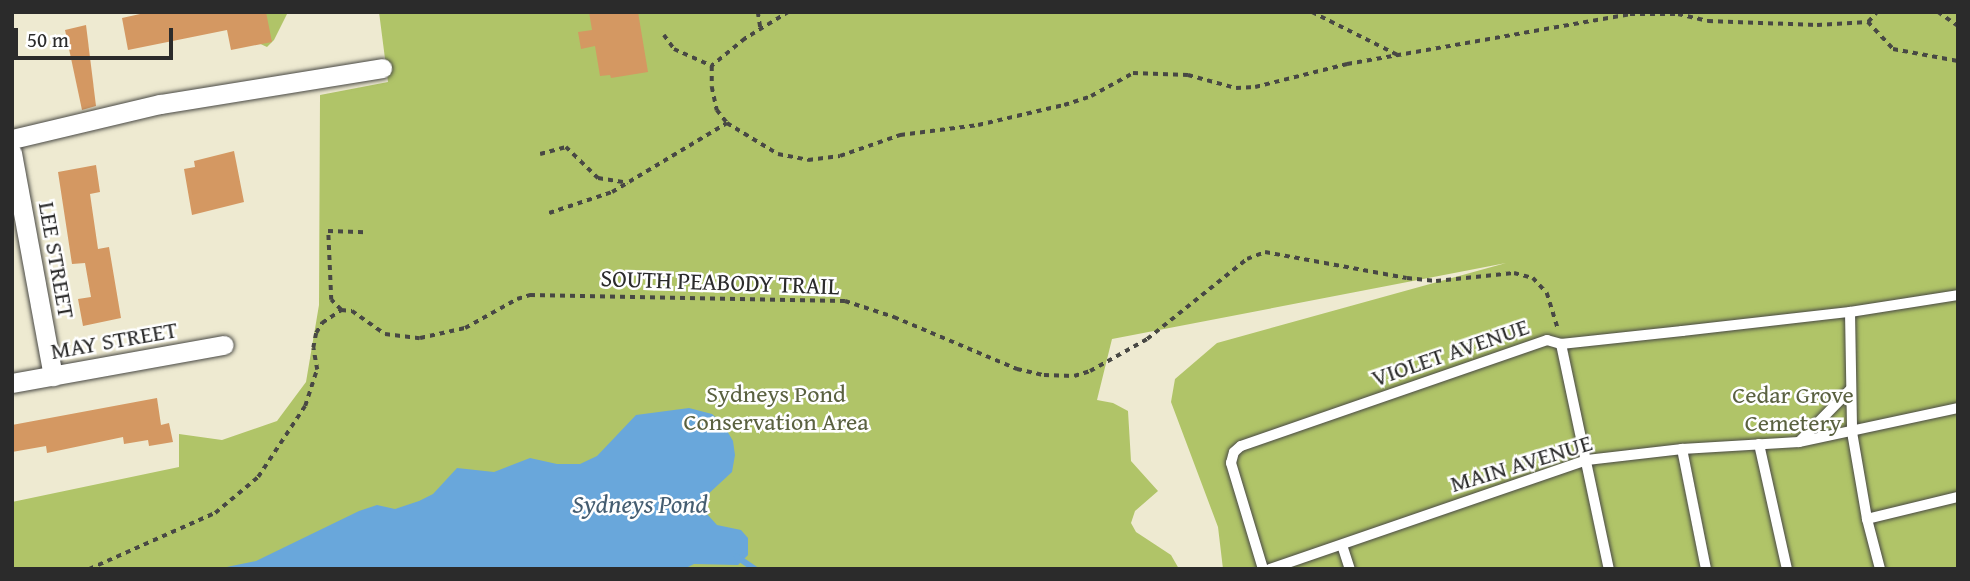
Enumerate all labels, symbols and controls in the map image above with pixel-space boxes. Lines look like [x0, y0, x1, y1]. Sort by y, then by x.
scale bar [18, 14, 177, 58]
text: 50 m [27, 24, 69, 55]
street label: LEE STREET [33, 199, 81, 321]
street label: SOUTH PEABODY TRAIL [600, 263, 840, 301]
street label: VIOLET AVENUE [1368, 312, 1532, 392]
street label: MAY STREET [48, 315, 180, 365]
park label: Sydneys Pond Conservation Area [683, 380, 869, 436]
park label: Cedar Grove Cemetery [1732, 381, 1854, 437]
street label: MAIN AVENUE [1447, 428, 1595, 498]
water label: Sydneys Pond [572, 488, 708, 520]

